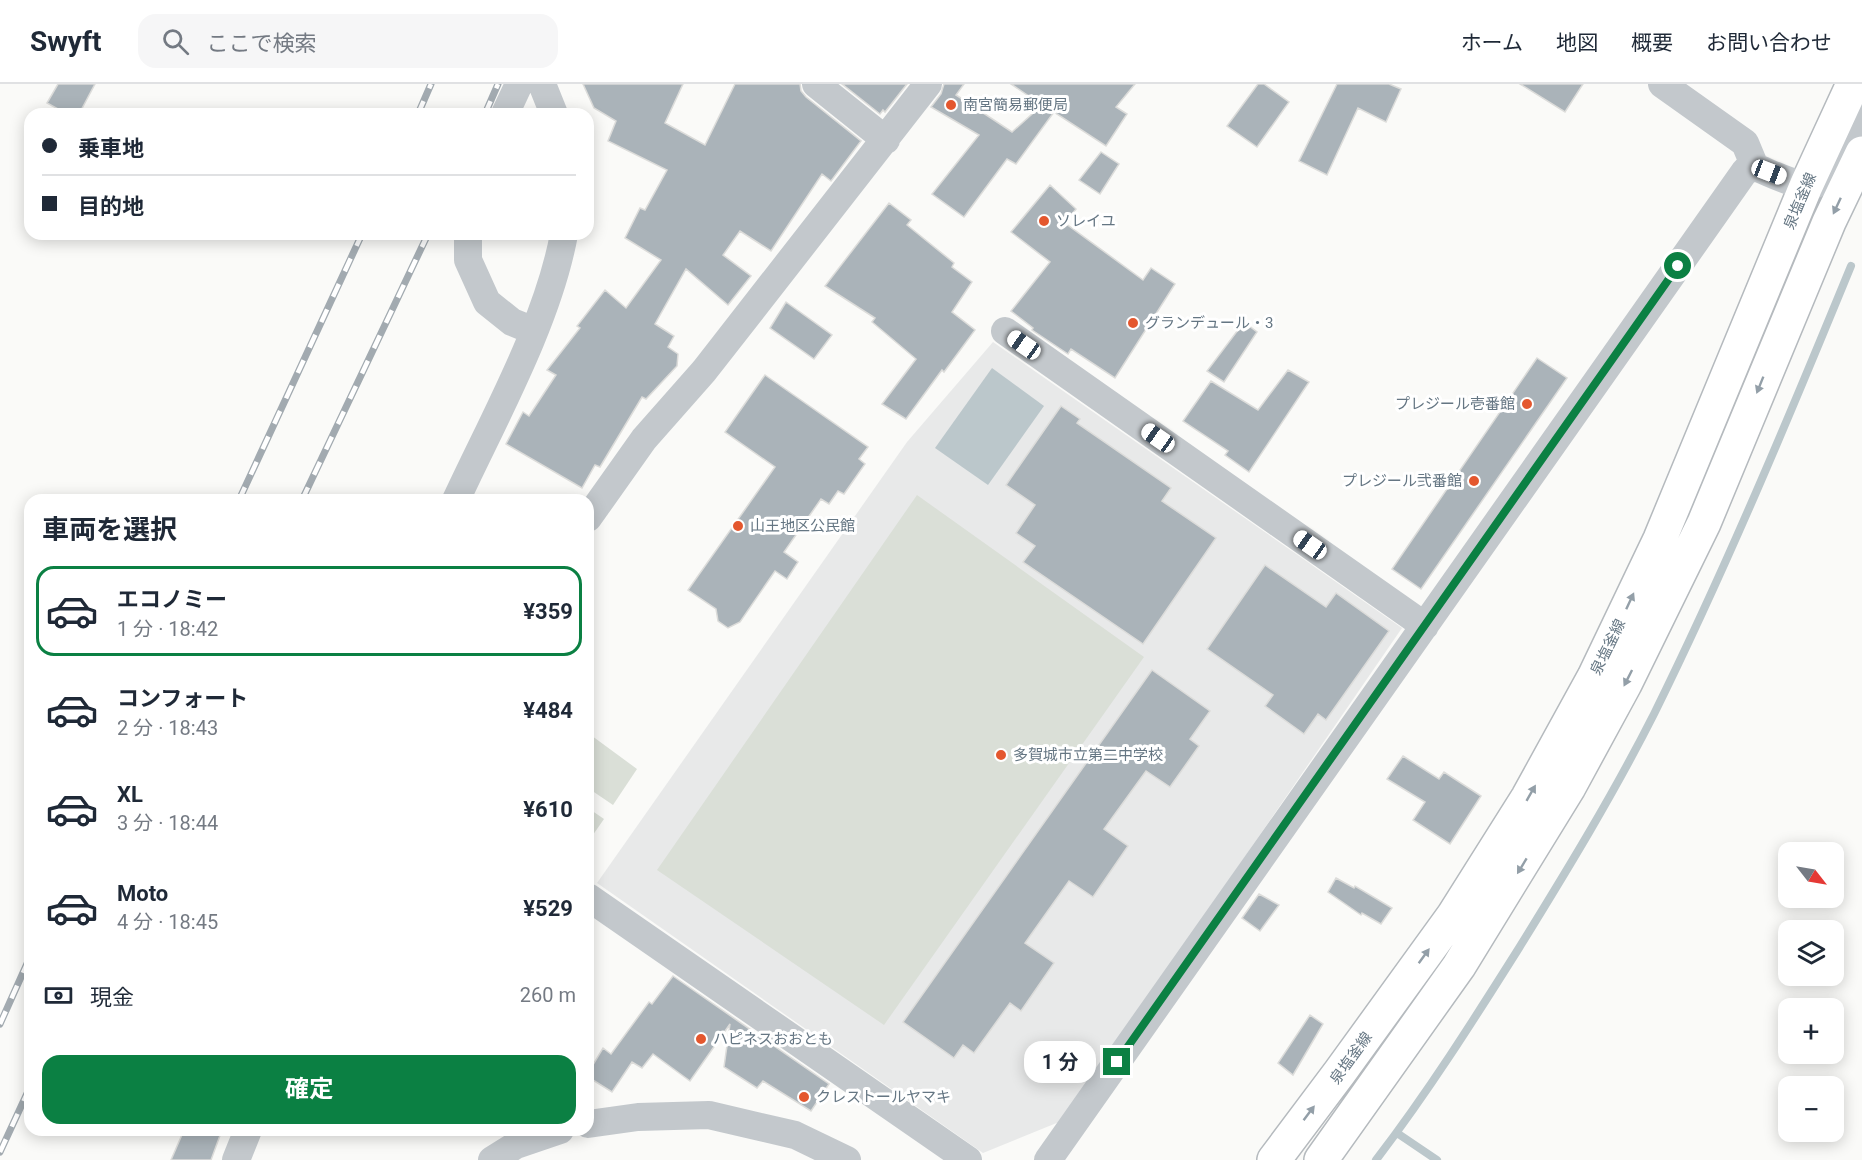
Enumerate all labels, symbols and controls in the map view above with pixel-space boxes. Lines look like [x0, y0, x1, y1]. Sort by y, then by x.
search box [138, 14, 558, 68]
text: Swyft [30, 25, 102, 58]
icon: search [159, 25, 192, 58]
text: ここで検索 [207, 31, 317, 56]
text: ホーム [1461, 31, 1523, 55]
text: 地図 [1556, 31, 1598, 55]
text: 概要 [1631, 31, 1673, 55]
text: お問い合わせ [1706, 31, 1832, 55]
place label: 南宮簡易郵便局 [963, 96, 1068, 114]
marker: 南宮簡易郵便局 [944, 98, 958, 112]
text: 乗車地 [78, 136, 144, 161]
car [1749, 157, 1789, 187]
street label: 泉塩釜線 [1780, 170, 1820, 232]
text: 目的地 [78, 194, 144, 219]
one-way arrow [1832, 198, 1841, 215]
place label: ソレイユ [1056, 212, 1116, 230]
marker: ソレイユ [1037, 214, 1051, 228]
route start [1664, 252, 1691, 279]
place label: グランデュール・3 [1145, 314, 1273, 332]
marker: グランデュール・3 [1126, 316, 1140, 330]
car [1004, 327, 1044, 363]
one-way arrow [1755, 377, 1765, 395]
place label: プレジール壱番館 [1395, 395, 1515, 413]
marker: プレジール壱番館 [1520, 397, 1534, 411]
car [1138, 420, 1178, 456]
place label: プレジール弐番館 [1342, 472, 1462, 490]
marker: プレジール弐番館 [1467, 474, 1481, 488]
text: 車両を選択 [42, 514, 177, 546]
place label: 山王地区公民館 [750, 517, 855, 535]
marker: 山王地区公民館 [731, 519, 745, 533]
car [1290, 527, 1330, 563]
icon: car [45, 584, 99, 638]
text: エコノミー [117, 587, 227, 612]
one-way arrow [1626, 593, 1635, 610]
text: ¥359 [523, 599, 573, 624]
street label: 泉塩釜線 [1587, 616, 1629, 678]
text: 1 分 · 18:42 [117, 617, 218, 641]
one-way arrow [1623, 669, 1633, 686]
icon: car [45, 683, 99, 737]
text: コンフォート [117, 686, 248, 711]
text: ¥484 [523, 698, 573, 723]
text: 2 分 · 18:43 [117, 716, 218, 740]
place label: 多賀城市立第二中学校 [1013, 746, 1163, 764]
marker: 多賀城市立第二中学校 [994, 748, 1008, 762]
icon: car [45, 782, 99, 836]
text: XL [117, 782, 143, 807]
one-way arrow [1525, 785, 1536, 801]
text: ¥610 [523, 797, 573, 822]
text: 3 分 · 18:44 [117, 811, 218, 835]
north arrow [1778, 842, 1844, 908]
map controls [1778, 842, 1844, 1142]
one-way arrow [1516, 858, 1527, 874]
icon: car [45, 881, 99, 935]
text: Moto [117, 881, 168, 906]
text: ¥529 [523, 896, 573, 921]
text: 4 分 · 18:45 [117, 910, 218, 934]
button: layers [1778, 920, 1844, 986]
one-way arrow [1418, 949, 1430, 965]
icon: cash [42, 979, 75, 1012]
text: 260 m [520, 983, 576, 1007]
text: 現金 [90, 985, 134, 1010]
button: + [1778, 998, 1844, 1064]
street label: 泉塩釜線 [1326, 1028, 1376, 1088]
place label: ハピネスおおとも [713, 1030, 833, 1048]
marker: ハピネスおおとも [694, 1032, 708, 1046]
callout: 1 分 [1024, 1041, 1096, 1083]
route end [1103, 1048, 1130, 1075]
text: 1 分 [1042, 1050, 1078, 1074]
button: 確定 [42, 1055, 576, 1124]
button: − [1778, 1076, 1844, 1142]
place label: クレストールヤマキ [816, 1088, 951, 1106]
marker: クレストールヤマキ [797, 1090, 811, 1104]
one-way arrow [1303, 1106, 1315, 1122]

